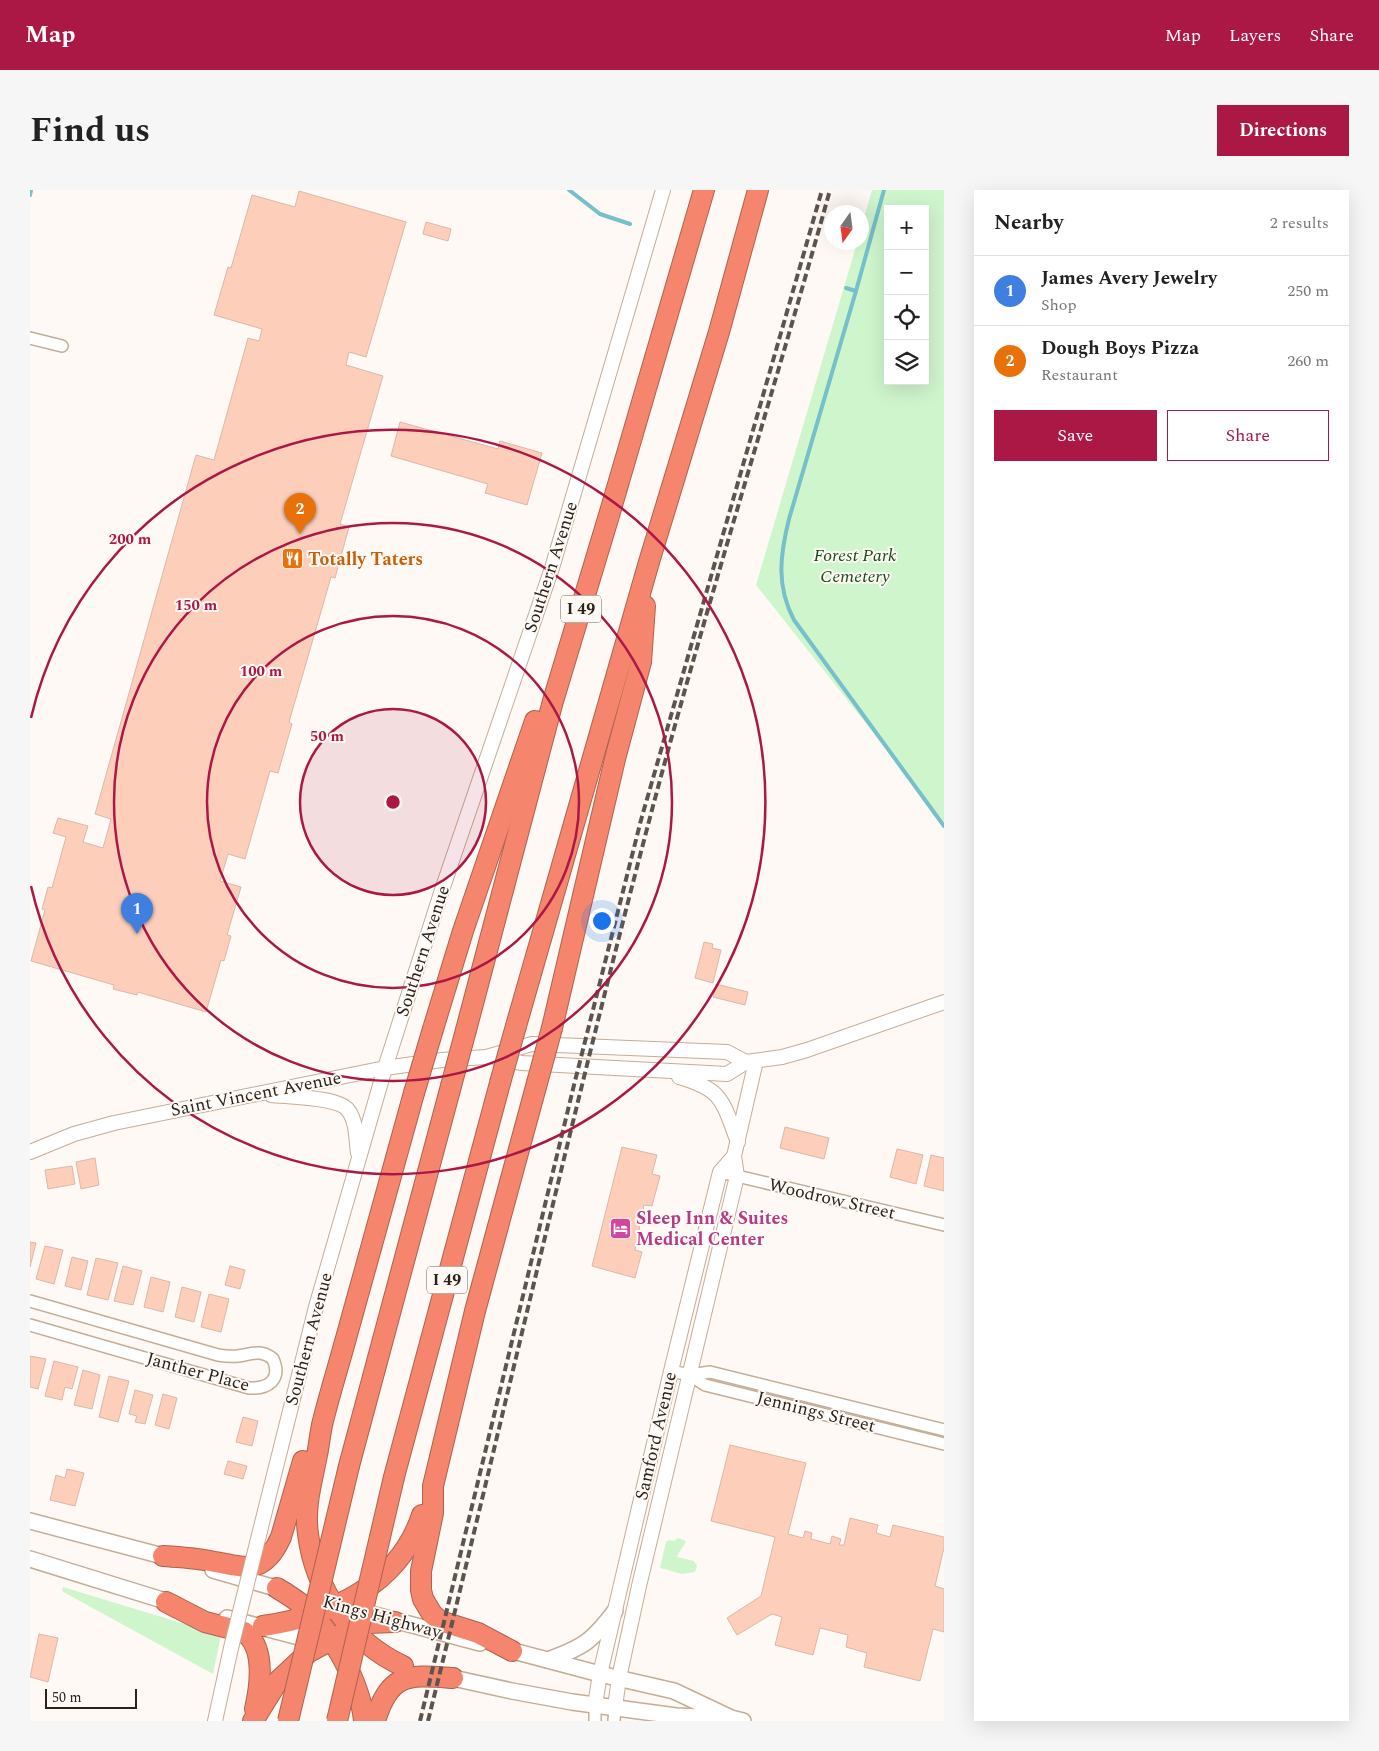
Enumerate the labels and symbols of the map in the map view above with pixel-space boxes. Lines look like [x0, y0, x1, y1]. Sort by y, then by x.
north arrow [824, 205, 869, 250]
pin: 2 [284, 493, 316, 534]
street label: Southern Avenue [517, 498, 585, 636]
text: 200 m [109, 528, 152, 551]
park label: Forest Park Cemetery [813, 542, 897, 590]
place label: Totally Taters [308, 546, 423, 573]
restaurant icon: Totally Taters [280, 547, 304, 571]
text: 150 m [175, 594, 218, 617]
road number: I 49 [561, 596, 601, 622]
text: 100 m [240, 660, 283, 683]
text: 50 m [310, 725, 345, 748]
centre of rings [384, 793, 402, 811]
street label: Southern Avenue [389, 882, 457, 1020]
pin: 1 [121, 893, 153, 934]
your location [589, 908, 615, 934]
street label: Saint Vincent Avenue [168, 1064, 344, 1124]
street label: Woodrow Street [766, 1171, 898, 1227]
place label: Sleep Inn & Suites Medical Center [636, 1205, 788, 1253]
hotel icon: Sleep Inn & Suites Medical Center [608, 1216, 632, 1240]
road number: I 49 [427, 1266, 467, 1294]
street label: Southern Avenue [278, 1269, 340, 1409]
street label: Janther Place [143, 1345, 253, 1399]
street label: Samford Avenue [628, 1369, 684, 1503]
street label: Jennings Street [754, 1384, 878, 1440]
street label: Kings Highway [320, 1588, 446, 1646]
scale bar [45, 1686, 138, 1709]

